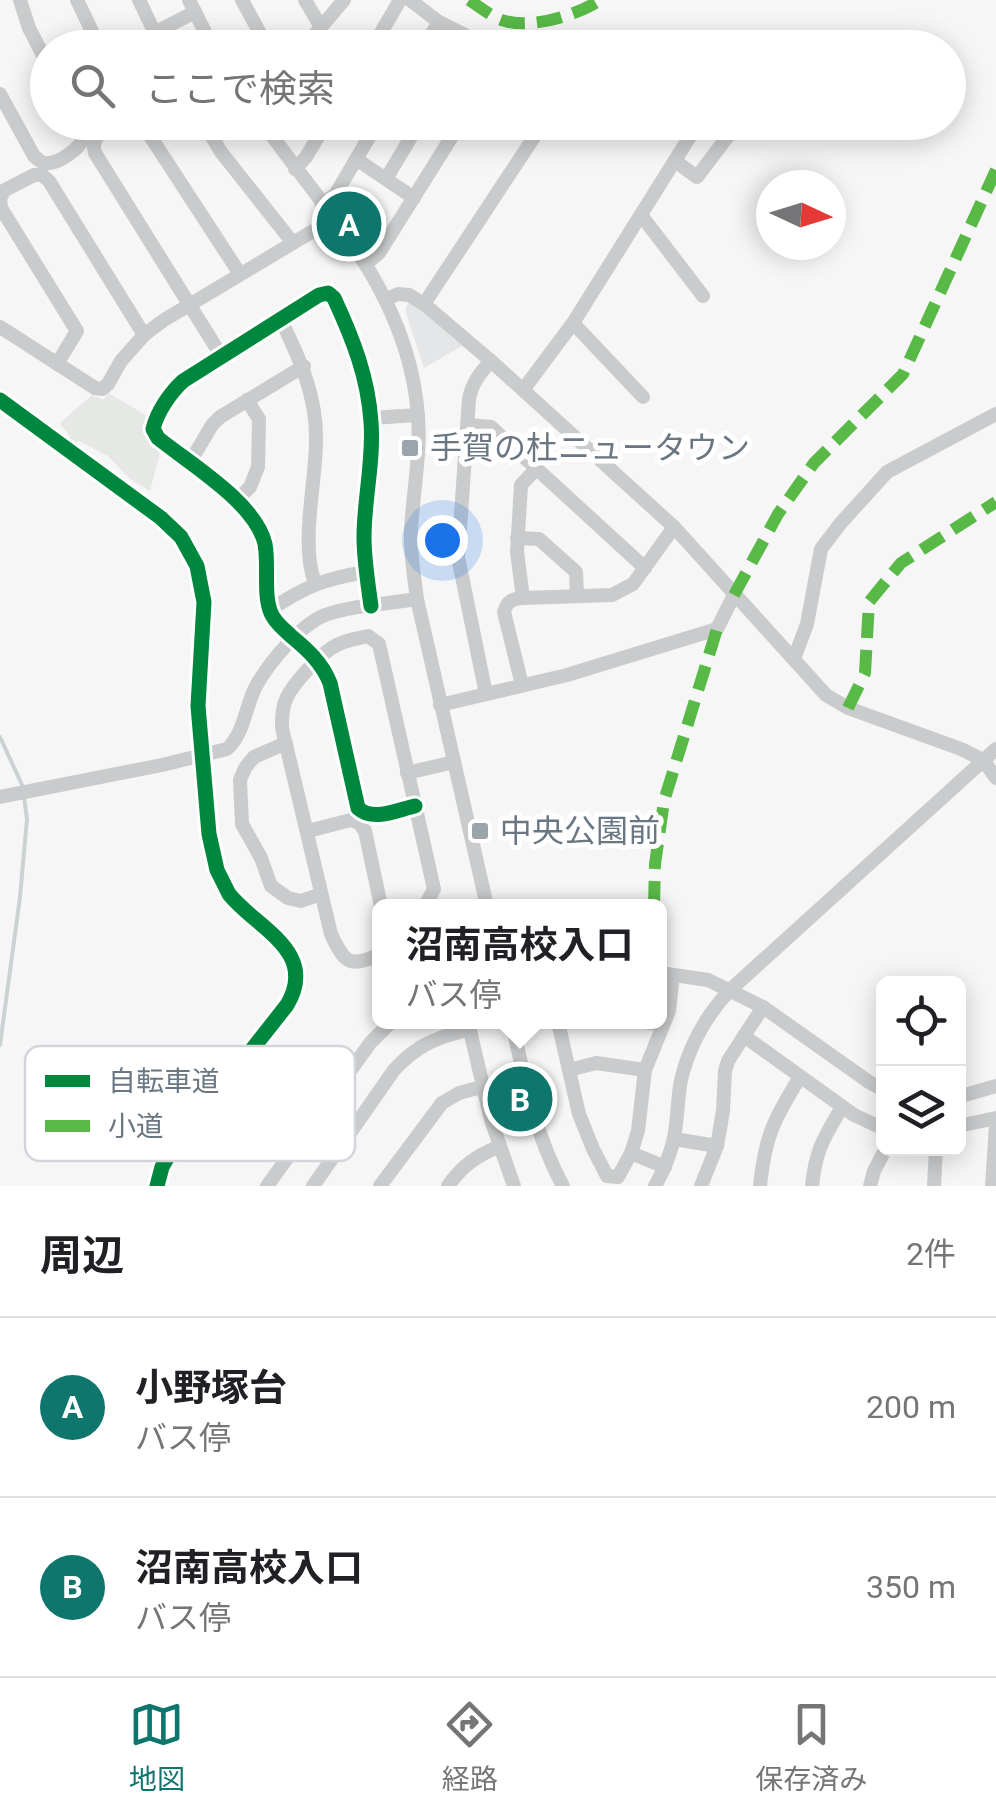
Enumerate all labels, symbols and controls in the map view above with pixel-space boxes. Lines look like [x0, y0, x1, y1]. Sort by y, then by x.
search box [30, 30, 966, 140]
icon: search [65, 58, 120, 113]
text: ここで検索 [145, 67, 335, 111]
north arrow [756, 170, 846, 260]
pin: A [316, 186, 382, 262]
place label: 手賀の杜ニュータウン [430, 429, 750, 467]
marker: 手賀の杜ニュータウン [399, 437, 421, 459]
your location [417, 515, 468, 566]
place label: 中央公園前 [500, 812, 660, 850]
marker: 中央公園前 [469, 820, 491, 842]
popup [372, 899, 667, 1029]
text: 沼南高校入口 [405, 923, 634, 967]
text: バス停 [405, 976, 502, 1014]
map controls [876, 976, 966, 1156]
button: locate [876, 976, 966, 1066]
legend [25, 1046, 355, 1161]
pin: B [488, 1062, 552, 1136]
text: 自転車道 [108, 1065, 220, 1098]
button: layers [876, 1066, 966, 1156]
text: 小道 [108, 1110, 164, 1143]
text: 周辺 [40, 1231, 124, 1280]
text: 2件 [906, 1235, 956, 1273]
text: 小野塚台 [135, 1366, 287, 1410]
text: A [62, 1388, 83, 1426]
text: 200 m [866, 1388, 956, 1426]
text: バス停 [135, 1419, 231, 1457]
text: 沼南高校入口 [135, 1546, 363, 1590]
text: B [62, 1568, 83, 1606]
text: 350 m [866, 1568, 956, 1606]
text: バス停 [135, 1599, 231, 1637]
tab: 地図 [129, 1697, 185, 1797]
tab: 経路 [442, 1697, 498, 1797]
tab: 保存済み [755, 1697, 867, 1797]

